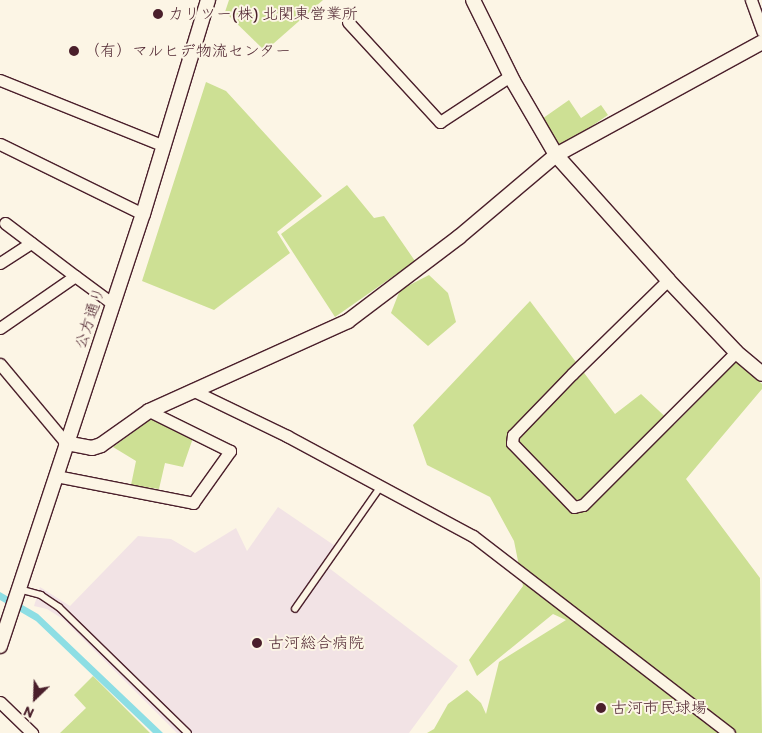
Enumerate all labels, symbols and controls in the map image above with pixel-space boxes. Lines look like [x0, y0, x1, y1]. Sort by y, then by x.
place label: カリツー(株) 北関東営業所 [168, 4, 358, 24]
marker: カリツー(株) 北関東営業所 [152, 8, 164, 20]
place label: （有）マルヒデ物流センター [84, 41, 292, 61]
marker: （有）マルヒデ物流センター [68, 45, 80, 57]
street label: 公方通り [71, 285, 109, 351]
place label: 古河総合病院 [268, 633, 364, 653]
marker: 古河総合病院 [250, 636, 264, 650]
north arrow [10, 673, 60, 723]
place label: 古河市民球場 [611, 698, 707, 718]
text: N [21, 702, 36, 722]
marker: 古河市民球場 [595, 702, 607, 714]

